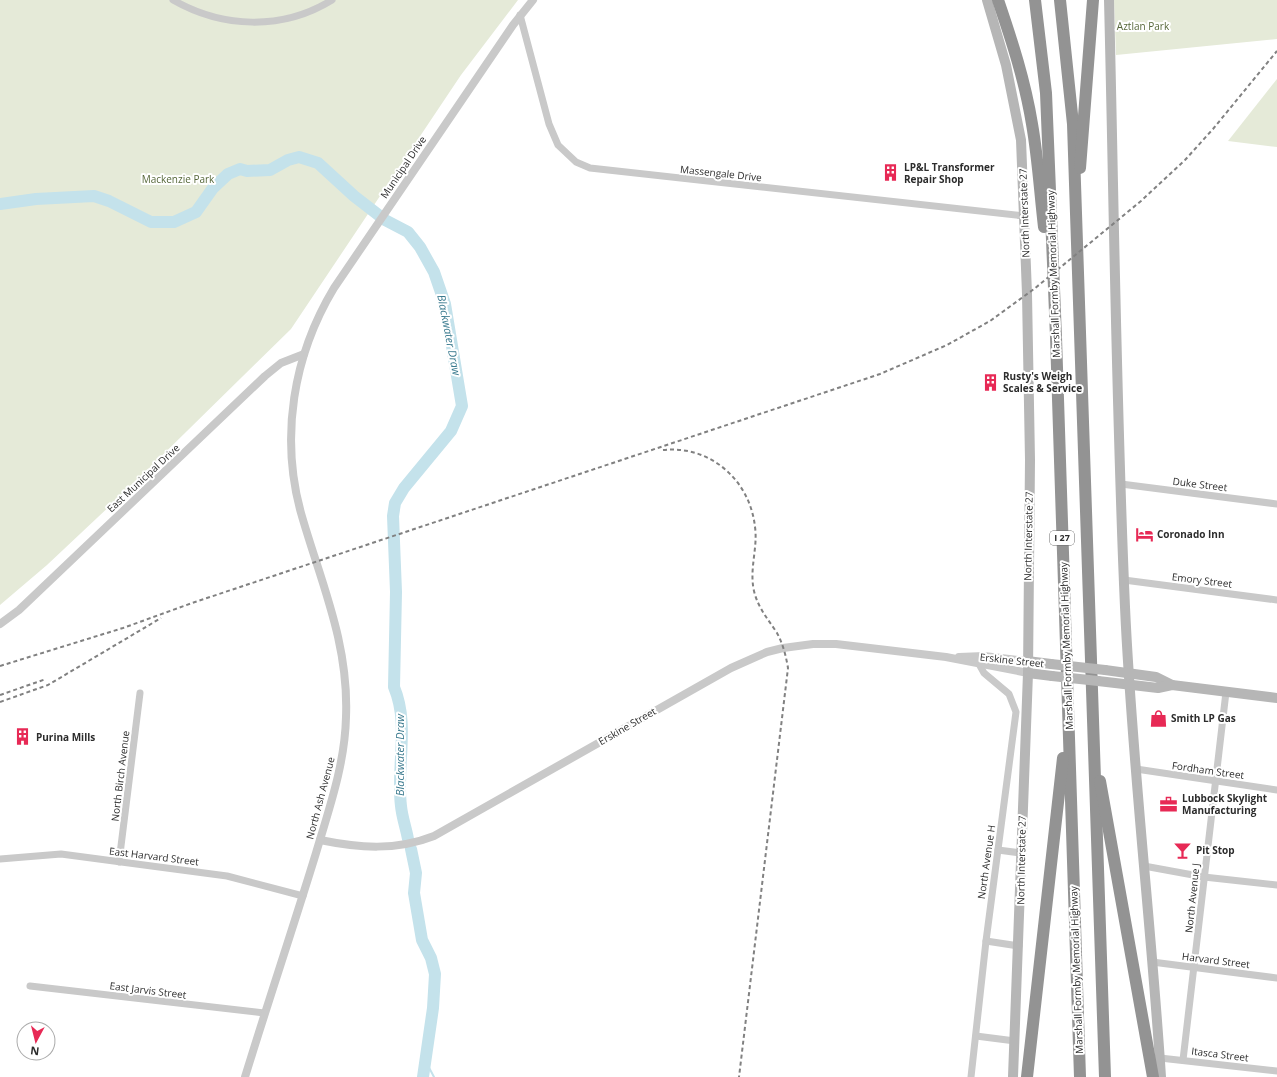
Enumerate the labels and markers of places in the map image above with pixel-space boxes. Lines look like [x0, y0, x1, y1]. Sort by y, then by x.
place label: LP&L Transformer Repair Shop [904, 160, 995, 186]
building icon: LP&L Transformer Repair Shop [881, 163, 901, 183]
place label: Rusty's Weigh Scales & Service [1003, 369, 1082, 395]
building icon: Rusty's Weigh Scales & Service [980, 372, 1000, 392]
hotel icon: Coronado Inn [1134, 524, 1154, 544]
place label: Coronado Inn [1157, 527, 1224, 541]
shop icon: Smith LP Gas [1148, 708, 1168, 728]
place label: Smith LP Gas [1171, 711, 1236, 725]
building icon: Purina Mills [13, 727, 33, 747]
place label: Purina Mills [36, 730, 95, 744]
place label: Lubbock Skylight Manufacturing [1182, 791, 1268, 817]
office icon: Lubbock Skylight Manufacturing [1159, 794, 1179, 814]
bar icon: Pit Stop [1173, 840, 1193, 860]
place label: Pit Stop [1196, 843, 1235, 857]

